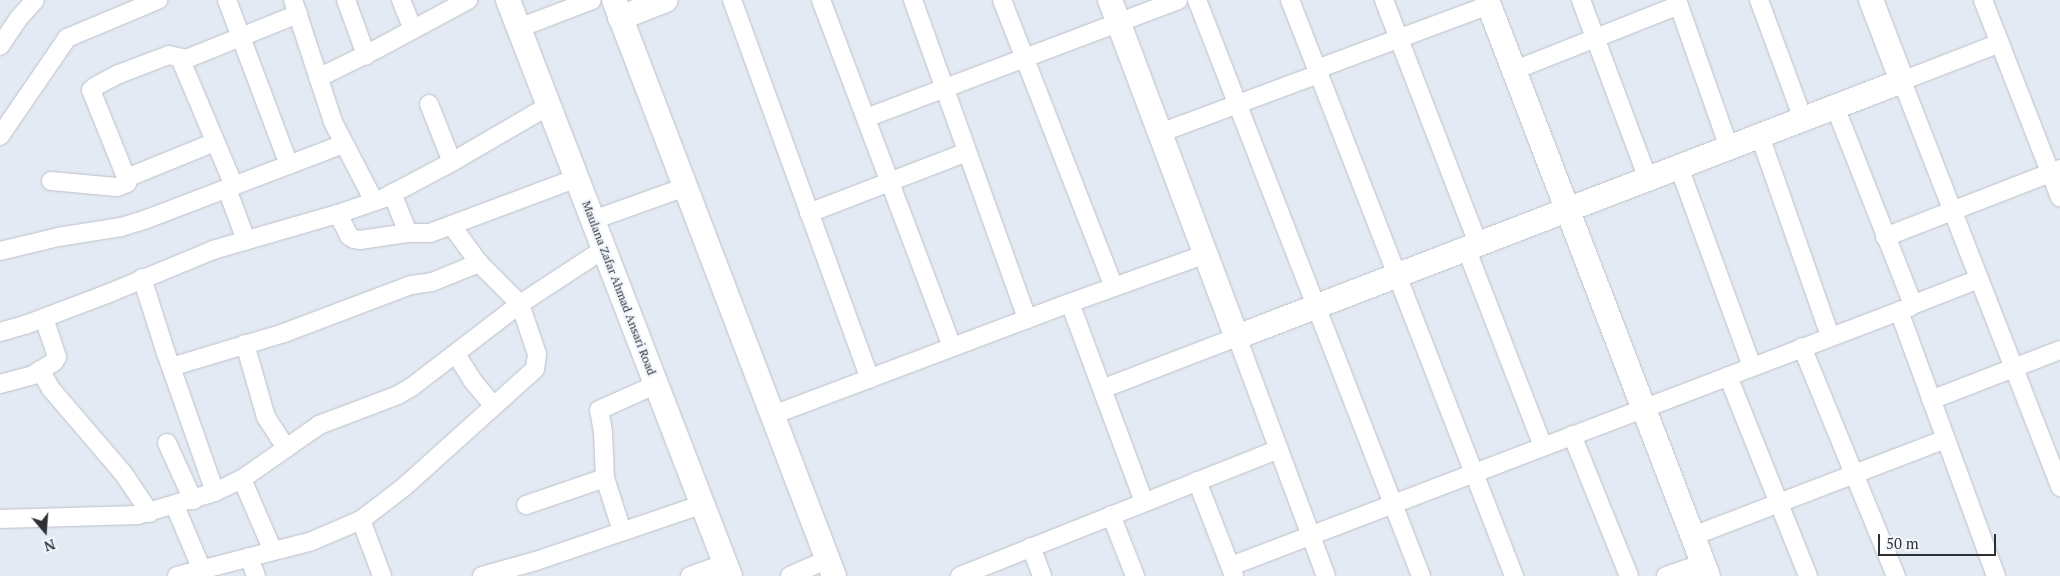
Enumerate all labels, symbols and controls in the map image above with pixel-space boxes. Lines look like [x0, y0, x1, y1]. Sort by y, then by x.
street label: Maulana Zafar Ahmad Ansari Road [579, 199, 659, 377]
north arrow [20, 506, 70, 556]
scale bar [1880, 524, 1998, 556]
text: 50 m [1886, 533, 1919, 553]
text: N [42, 535, 58, 556]

